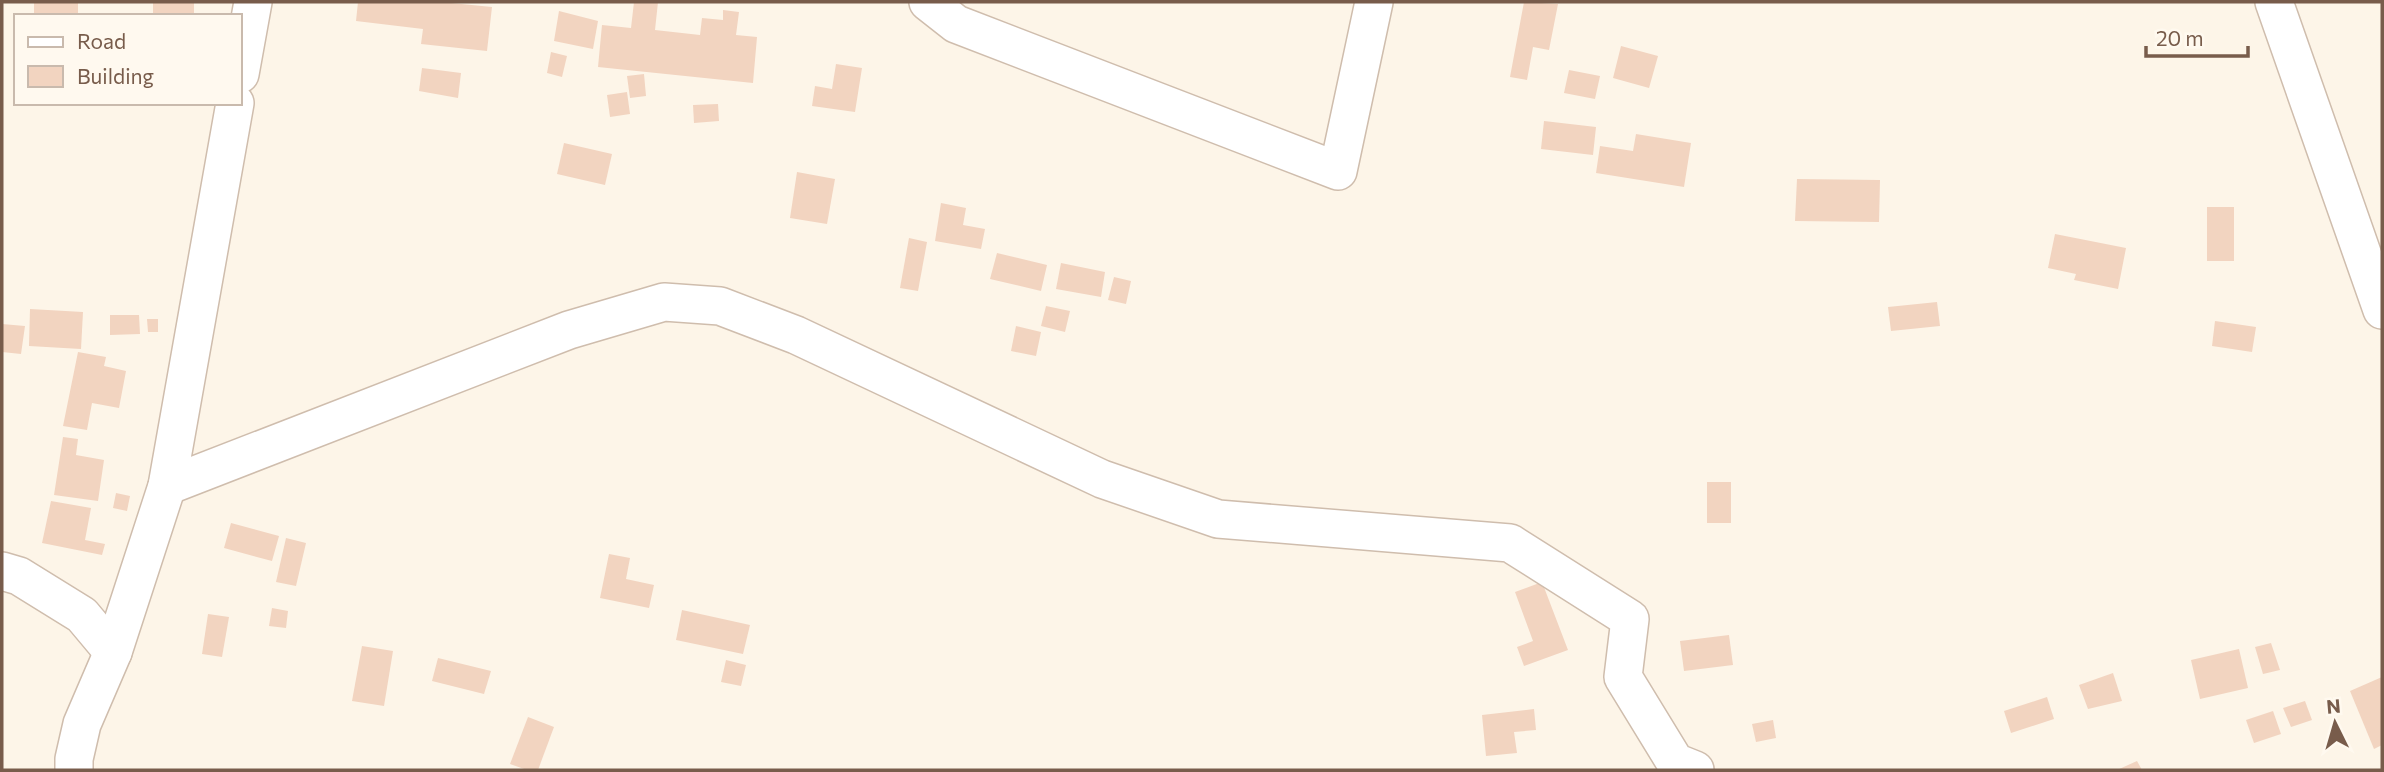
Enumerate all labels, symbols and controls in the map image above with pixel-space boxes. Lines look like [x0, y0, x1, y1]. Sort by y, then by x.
legend [14, 14, 242, 105]
scale bar [2146, 14, 2248, 58]
text: 20 m [2156, 25, 2204, 50]
text: Road [77, 28, 126, 53]
text: Building [77, 63, 154, 88]
north arrow [2300, 688, 2370, 758]
text: N [2325, 693, 2342, 718]

